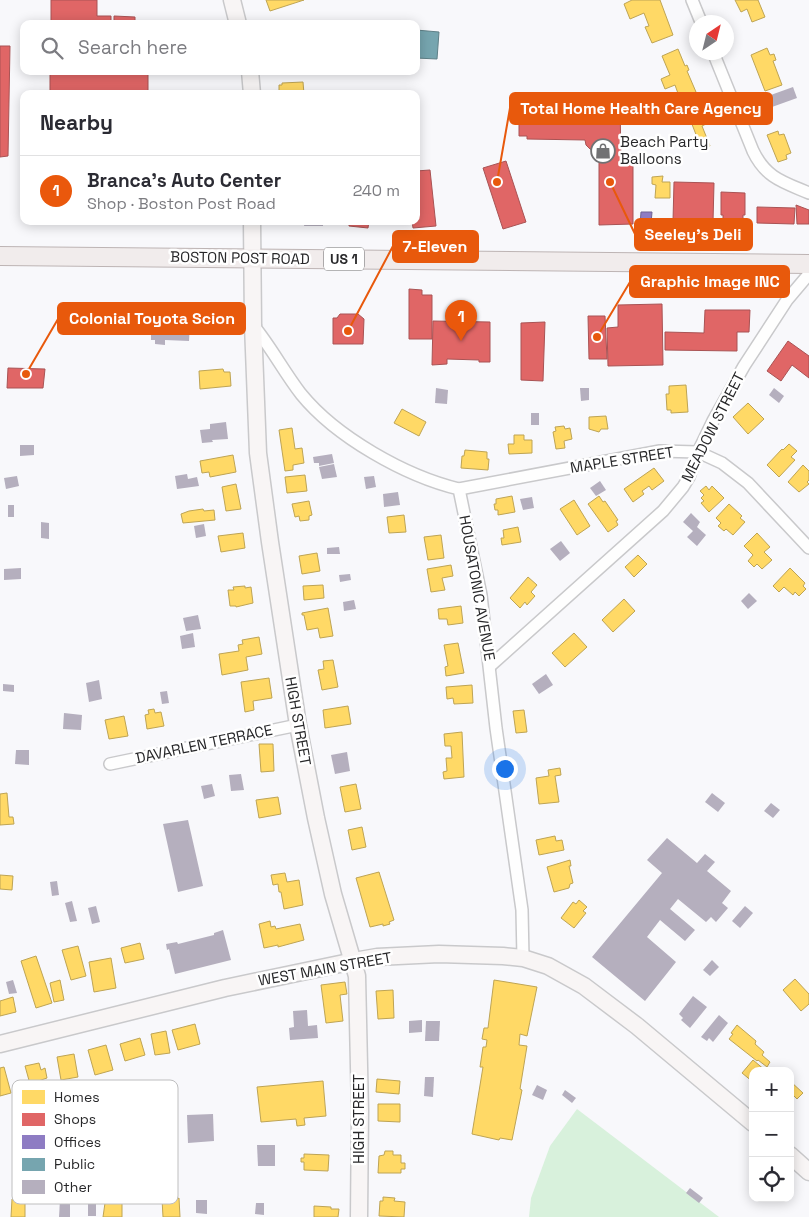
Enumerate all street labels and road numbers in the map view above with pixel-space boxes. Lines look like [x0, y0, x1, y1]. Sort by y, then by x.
street label: BOSTON POST ROAD [170, 247, 310, 268]
road number: US 1 [324, 248, 364, 270]
street label: MEADOW STREET [677, 369, 748, 485]
street label: MAPLE STREET [569, 442, 675, 477]
street label: HOUSATONIC AVENUE [455, 514, 500, 662]
street label: HIGH STREET [281, 675, 316, 767]
street label: DAVARLEN TERRACE [134, 720, 274, 767]
street label: WEST MAIN STREET [257, 947, 393, 990]
street label: HIGH STREET [349, 1074, 368, 1164]

